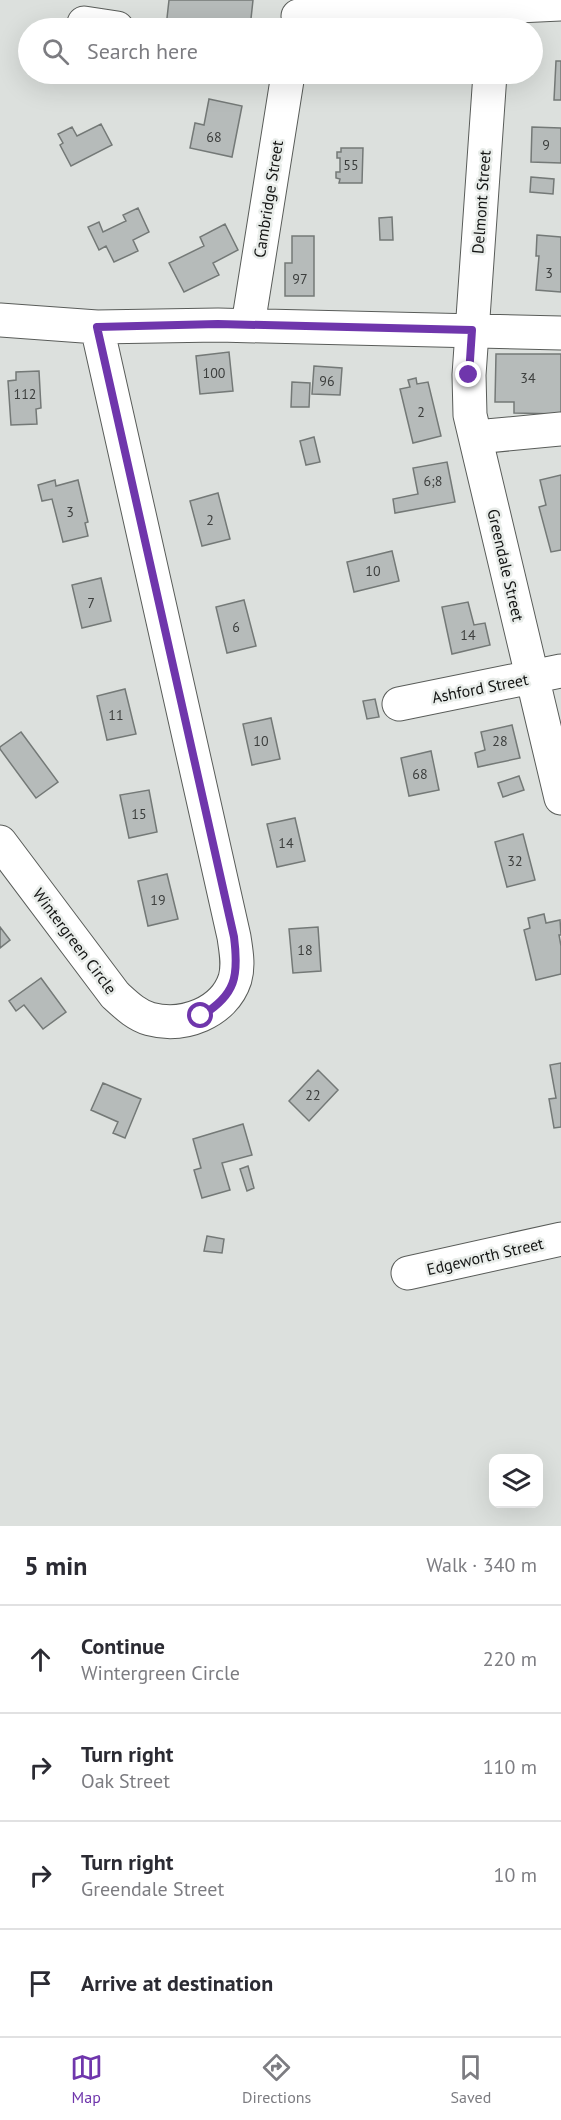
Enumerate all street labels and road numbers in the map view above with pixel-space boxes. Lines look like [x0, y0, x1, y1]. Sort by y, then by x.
street label: Cambridge Street [249, 138, 287, 259]
street label: Delmont Street [467, 149, 495, 255]
street label: Greendale Street [483, 507, 529, 624]
street label: Ashford Street [430, 669, 530, 707]
street label: Wintergreen Circle [29, 884, 121, 998]
street label: Edgeworth Street [425, 1233, 546, 1279]

